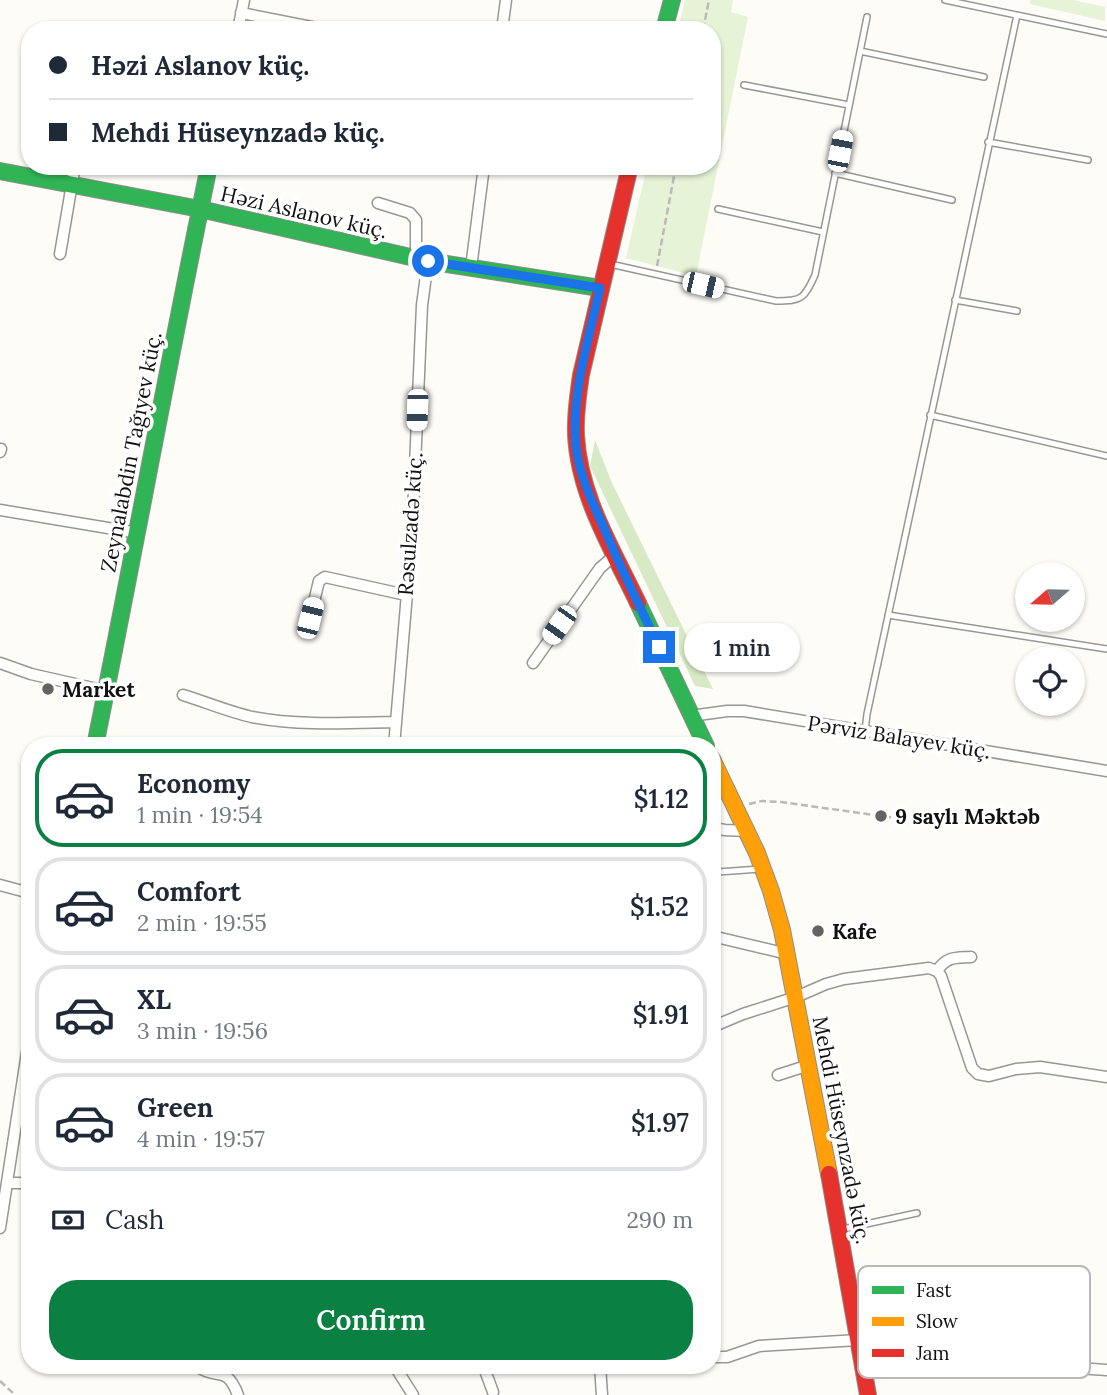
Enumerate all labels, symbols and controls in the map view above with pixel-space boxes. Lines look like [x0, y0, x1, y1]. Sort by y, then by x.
text: Həzi Aslanov küç. [91, 49, 309, 82]
text: Mehdi Hüseynzadə küç. [91, 116, 385, 149]
car [826, 128, 855, 174]
street label: Həzi Aslanov küç. [218, 180, 390, 244]
route start [412, 245, 444, 277]
car [681, 270, 726, 300]
street label: Zeynalabdin Tağıyev küç. [94, 329, 168, 575]
car [406, 389, 429, 431]
street label: Rəsulzadə küç. [392, 451, 428, 597]
north arrow [1015, 562, 1085, 632]
map controls [1015, 562, 1085, 716]
car [295, 595, 326, 641]
car [539, 602, 580, 648]
callout: 1 min [684, 622, 799, 672]
route end [643, 631, 675, 663]
text: 1 min [713, 633, 771, 662]
button: locate [1015, 646, 1085, 716]
place label: Market [62, 676, 135, 703]
marker: Market [40, 681, 56, 697]
street label: Pərviz Balayev küç. [806, 709, 992, 765]
icon: car [53, 767, 116, 830]
text: Economy [137, 767, 250, 800]
text: $1.12 [634, 782, 689, 815]
text: 1 min · 19:54 [137, 800, 263, 829]
place label: 9 saylı Məktəb [895, 803, 1040, 830]
marker: 9 saylı Məktəb [873, 808, 889, 824]
icon: car [53, 875, 116, 938]
text: Comfort [137, 875, 241, 908]
text: $1.52 [630, 890, 689, 923]
text: 2 min · 19:55 [137, 908, 267, 937]
place label: Kafe [832, 918, 877, 945]
marker: Kafe [810, 923, 826, 939]
icon: car [53, 983, 116, 1046]
text: XL [137, 983, 171, 1016]
text: $1.91 [633, 998, 689, 1031]
street label: Mehdi Hüseynzadə küç. [807, 1014, 877, 1246]
text: 3 min · 19:56 [137, 1016, 268, 1045]
icon: car [53, 1091, 116, 1154]
text: Green [137, 1091, 213, 1124]
text: $1.97 [631, 1106, 689, 1139]
text: 4 min · 19:57 [137, 1124, 265, 1153]
icon: cash [49, 1201, 87, 1239]
text: Cash [105, 1203, 164, 1236]
text: 290 m [626, 1205, 693, 1234]
legend [858, 1266, 1090, 1378]
text: Fast [916, 1278, 952, 1302]
button: Confirm [49, 1280, 693, 1360]
text: Slow [916, 1309, 959, 1333]
text: Jam [915, 1341, 950, 1365]

